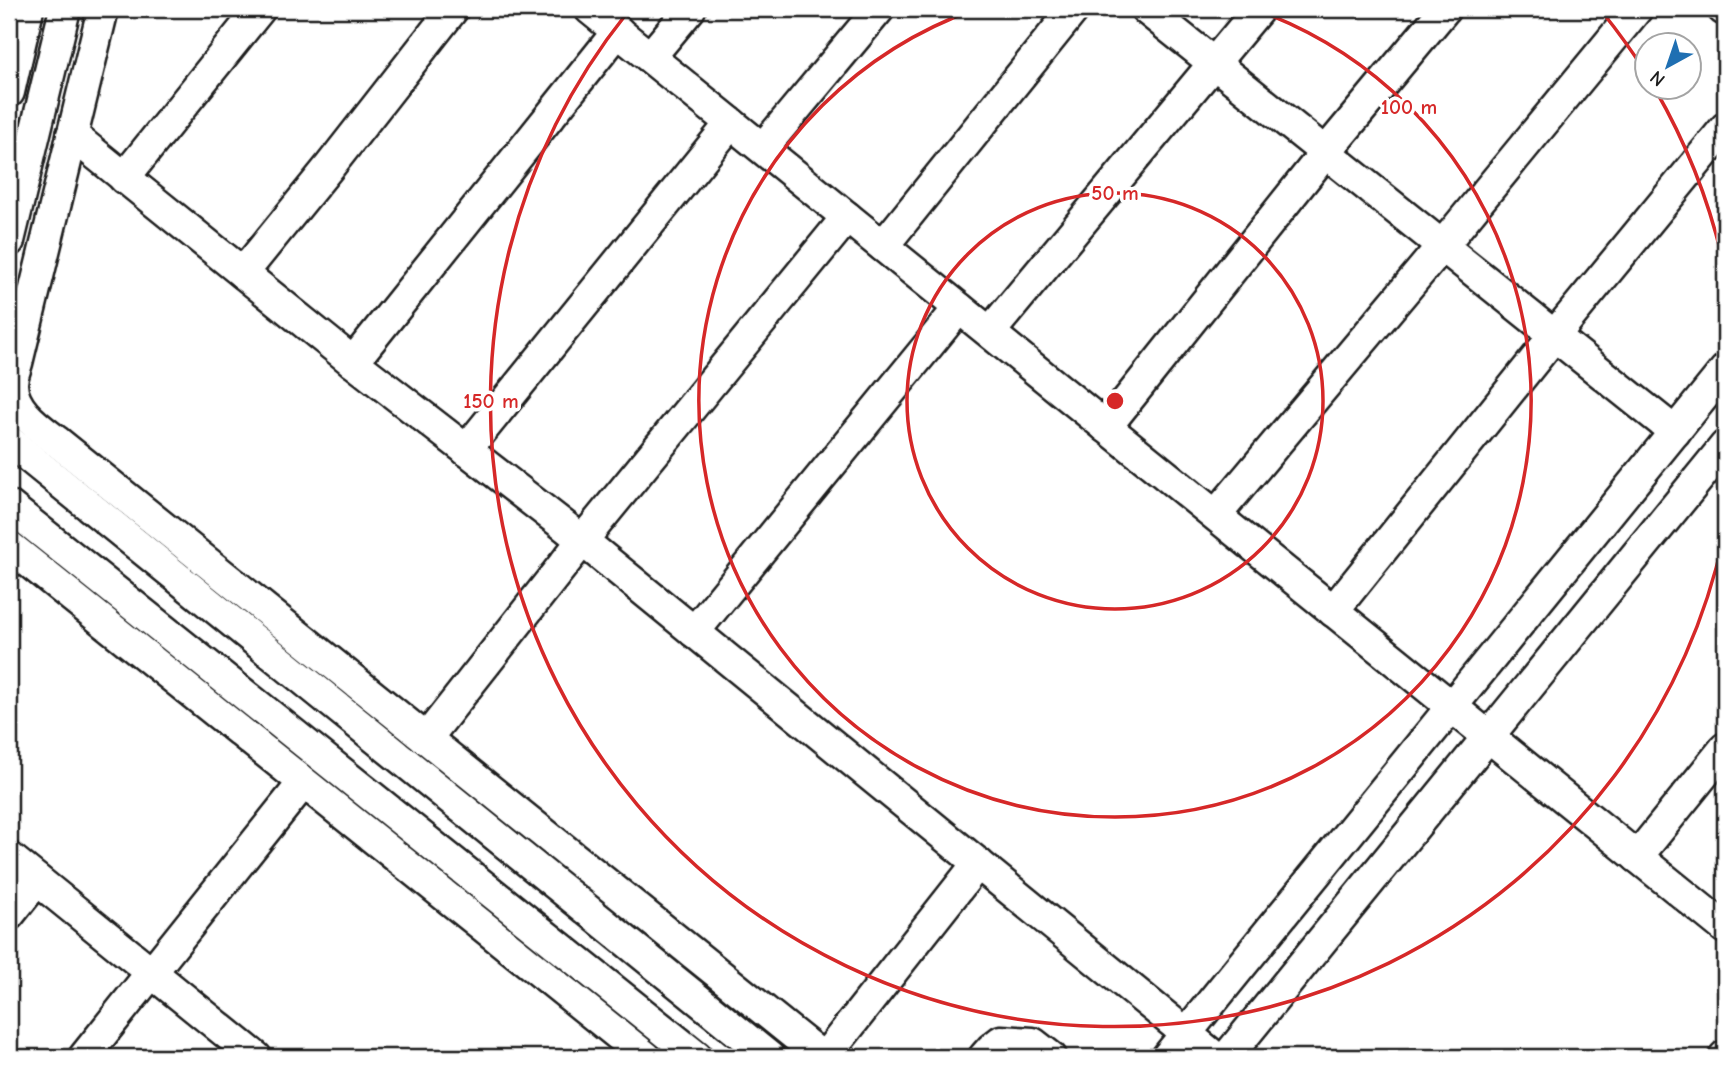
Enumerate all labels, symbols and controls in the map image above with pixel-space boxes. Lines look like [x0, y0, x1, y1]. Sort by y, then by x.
north arrow [1632, 32, 1702, 102]
text: N [1646, 66, 1670, 91]
text: 100 m [1381, 95, 1437, 119]
text: 50 m [1091, 181, 1139, 205]
text: 150 m [463, 389, 519, 413]
centre of rings [1103, 389, 1127, 413]

